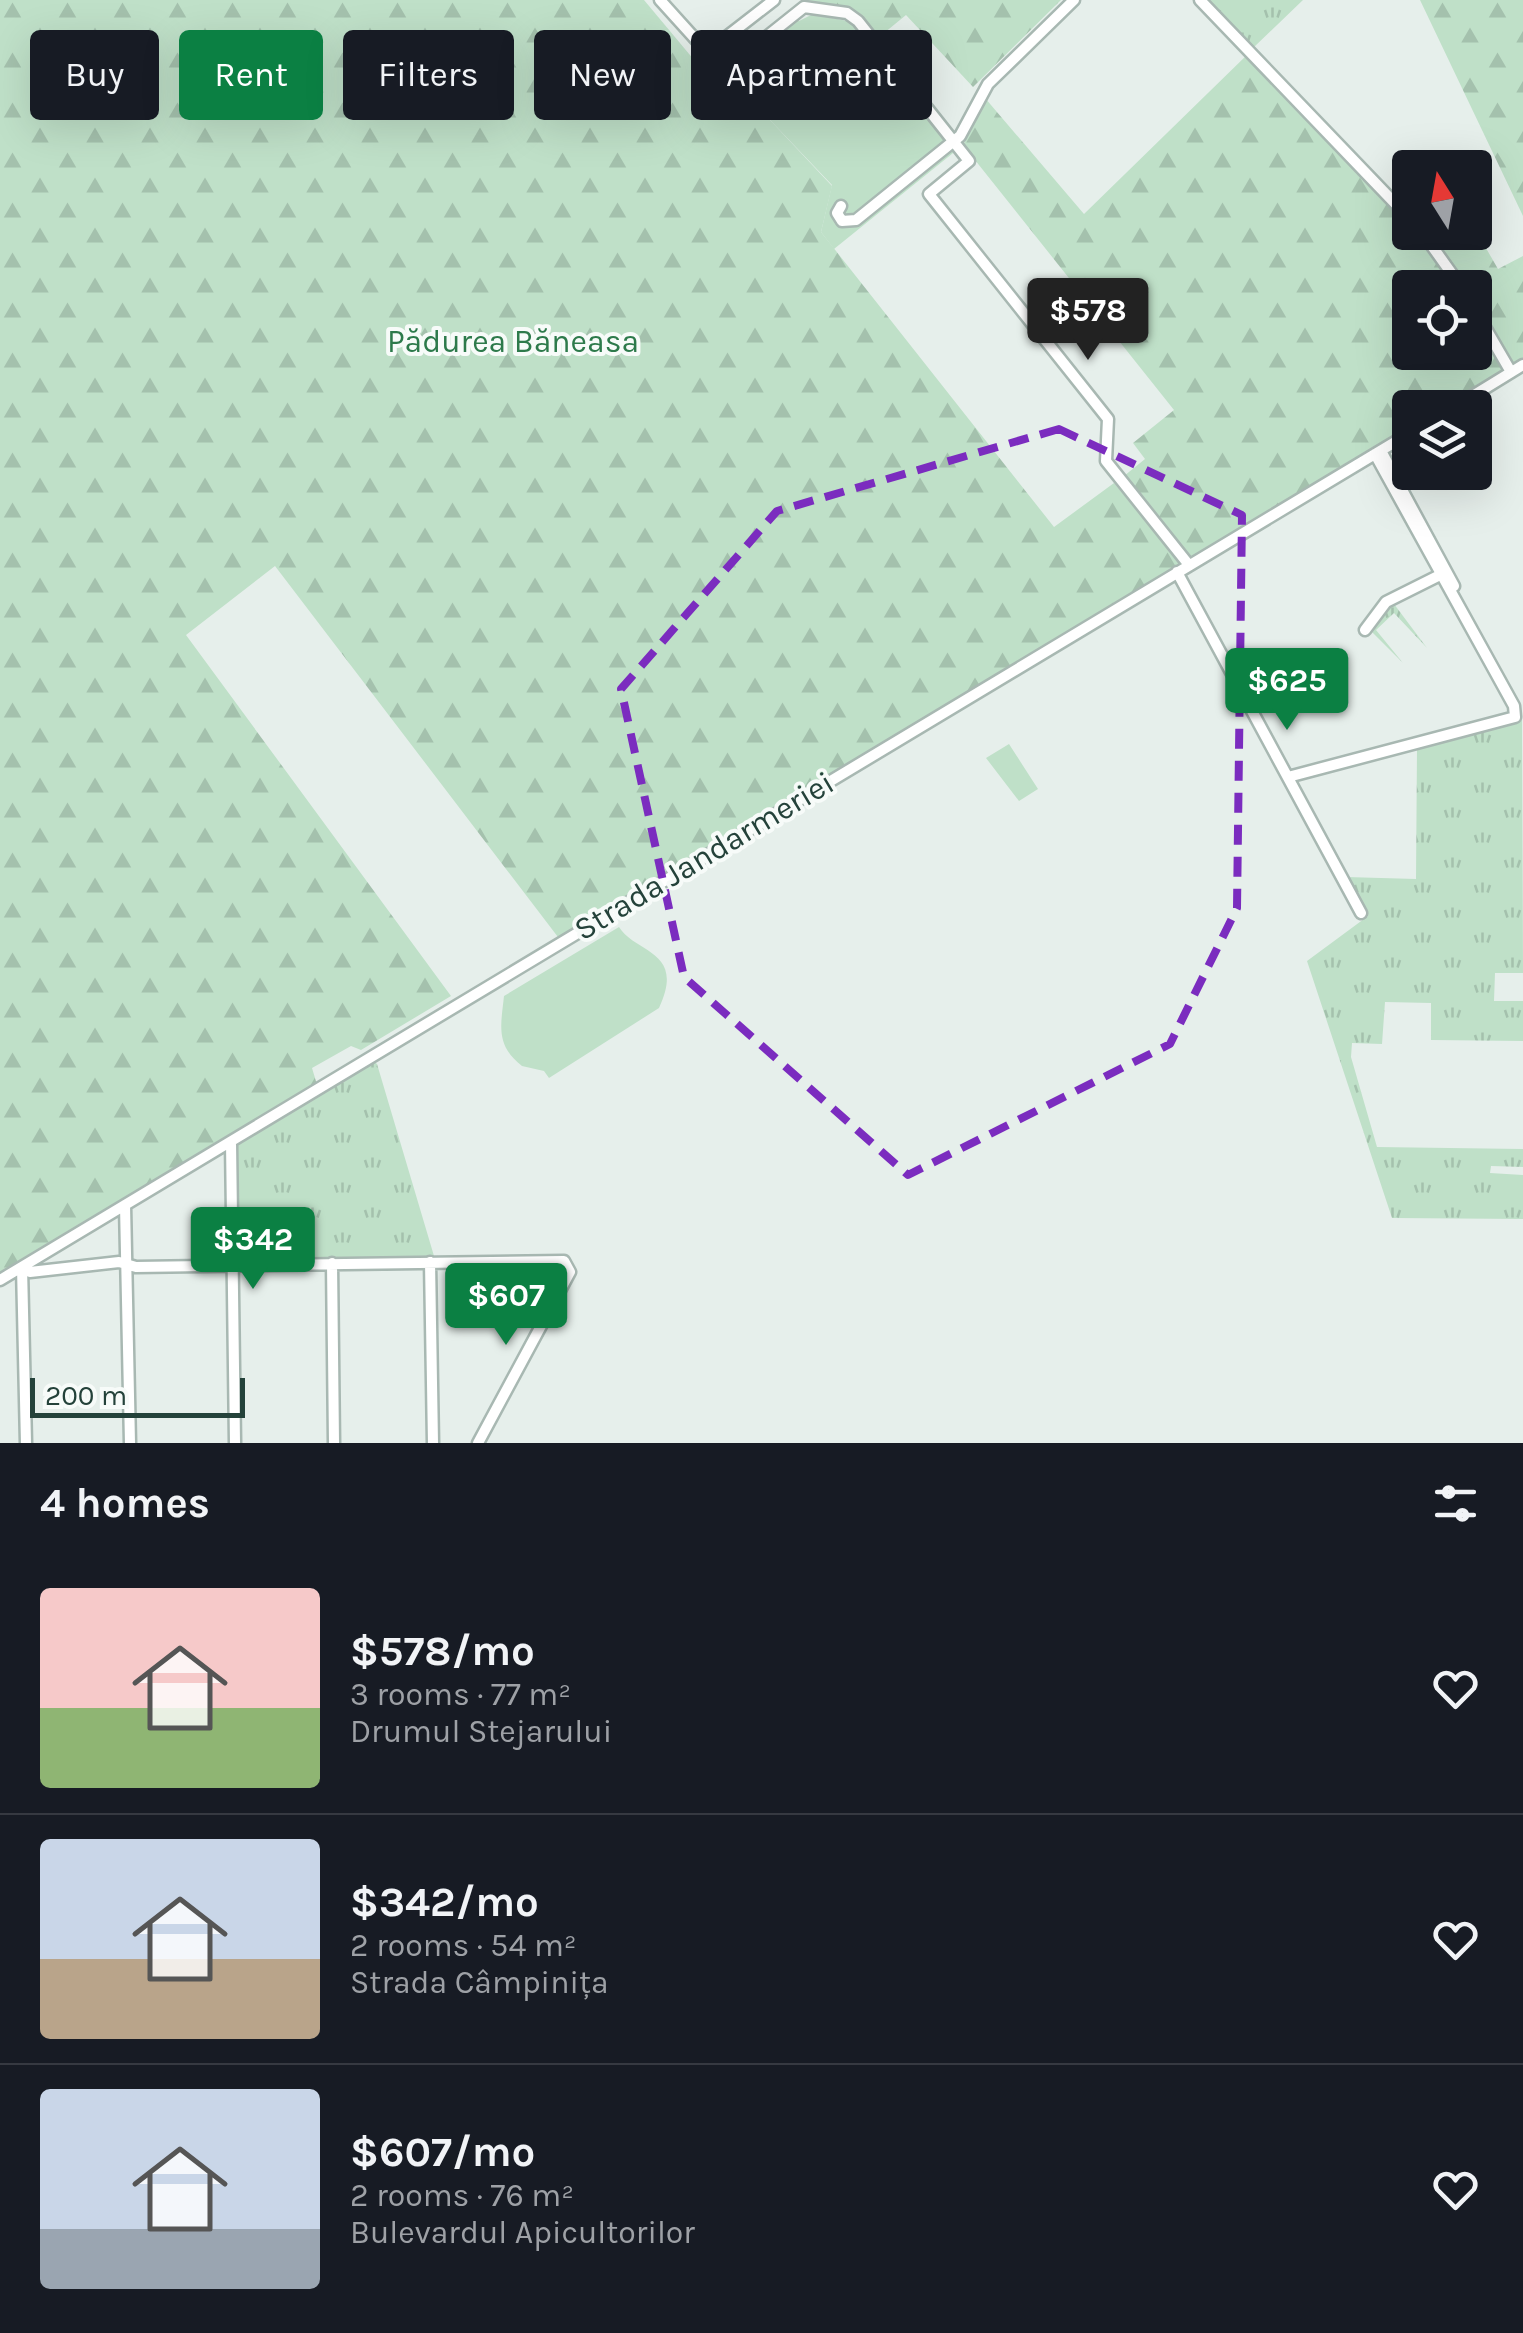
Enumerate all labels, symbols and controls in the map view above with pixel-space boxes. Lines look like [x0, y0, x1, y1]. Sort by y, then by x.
chip: Buy [30, 30, 159, 120]
chip: Rent [179, 30, 323, 120]
chip: Filters [343, 30, 514, 120]
chip: New [534, 30, 671, 120]
chip: Apartment [691, 30, 932, 120]
north arrow [1392, 150, 1492, 250]
map controls [1392, 150, 1492, 490]
button: locate [1392, 270, 1492, 370]
pin: $578 [1029, 278, 1147, 363]
text: $578 [1049, 292, 1127, 329]
park label: Pădurea Băneasa [387, 323, 639, 360]
button: layers [1392, 390, 1492, 490]
pin: $625 [1228, 648, 1346, 733]
text: $625 [1247, 662, 1327, 699]
street label: Strada Jandarmeriei [568, 764, 840, 948]
pin: $342 [194, 1207, 312, 1292]
text: $342 [213, 1221, 293, 1258]
pin: $607 [447, 1263, 565, 1348]
text: $607 [467, 1277, 545, 1314]
scale bar [30, 1373, 245, 1418]
text: 200 m [45, 1379, 127, 1412]
icon: filters [1428, 1476, 1483, 1531]
text: 4 homes [40, 1478, 210, 1528]
text: $578/mo [350, 1626, 535, 1676]
icon: home [120, 1628, 240, 1748]
icon: heart [1428, 1661, 1483, 1716]
text: 3 rooms · 77 m² [350, 1676, 571, 1713]
text: Drumul Stejarului [350, 1713, 612, 1750]
text: $342/mo [350, 1877, 539, 1927]
icon: home [120, 1879, 240, 1999]
icon: heart [1428, 1912, 1483, 1967]
text: 2 rooms · 54 m² [350, 1927, 577, 1964]
text: Strada Câmpinița [350, 1964, 609, 2001]
text: $607/mo [350, 2127, 535, 2177]
icon: home [120, 2129, 240, 2249]
icon: heart [1428, 2162, 1483, 2217]
text: 2 rooms · 76 m² [350, 2177, 574, 2214]
text: Bulevardul Apicultorilor [350, 2214, 695, 2251]

